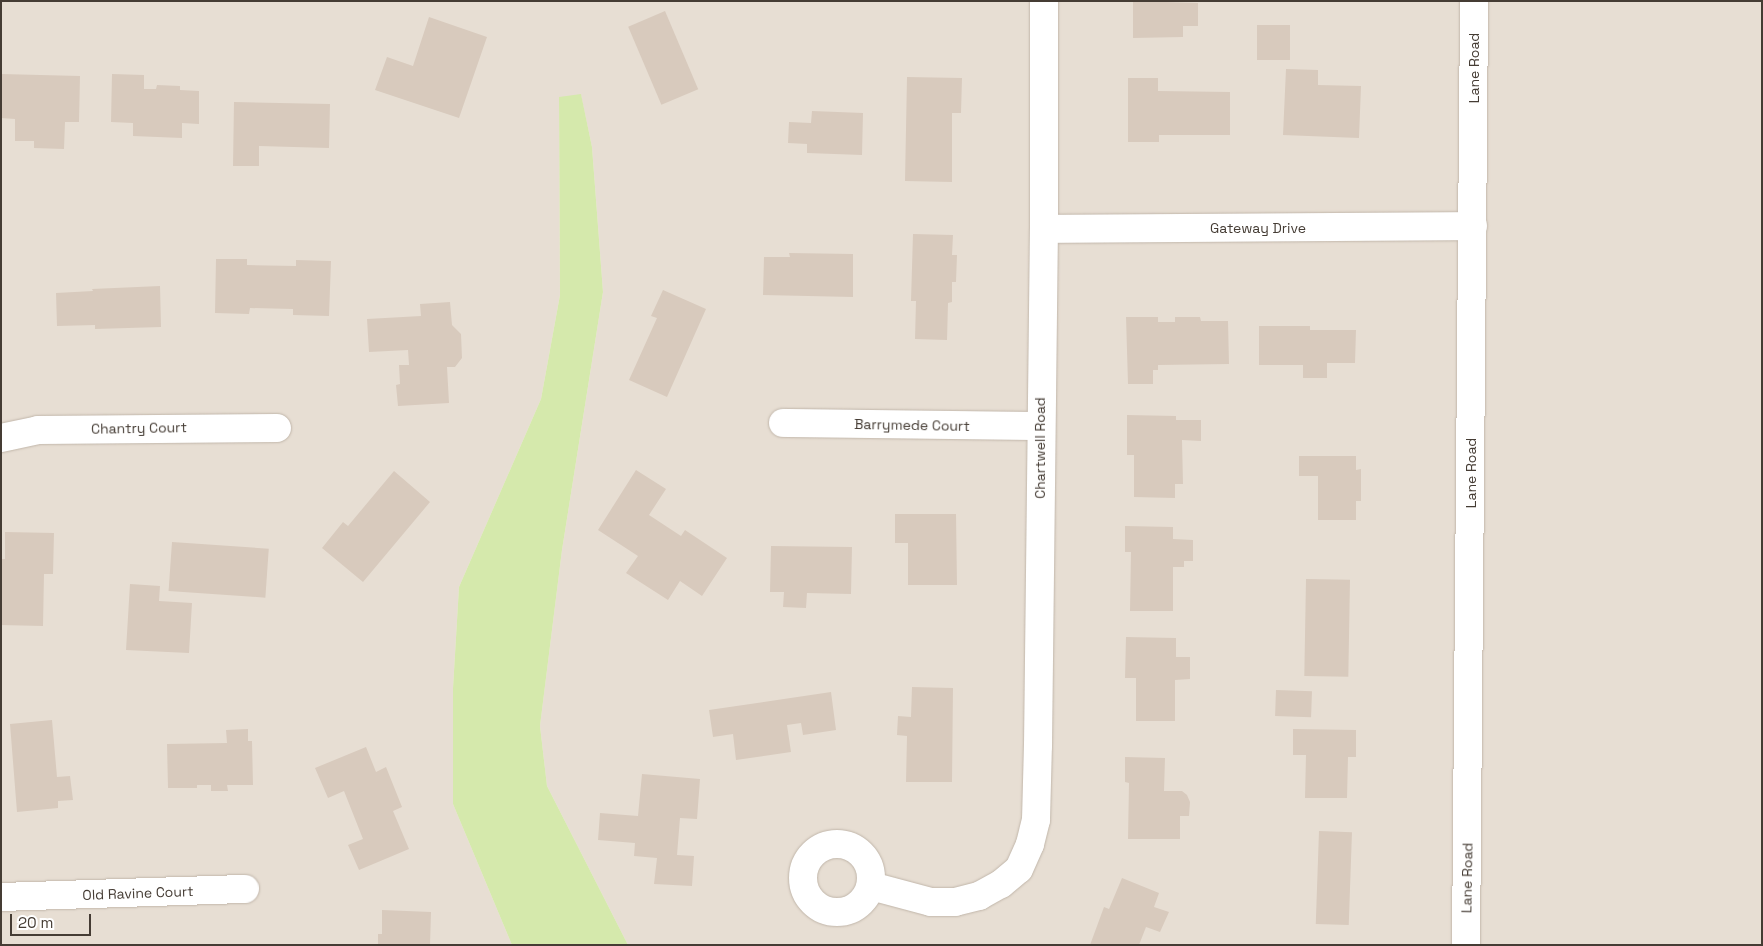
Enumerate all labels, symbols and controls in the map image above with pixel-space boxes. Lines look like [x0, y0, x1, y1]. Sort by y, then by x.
street label: Lane Road [1466, 33, 1482, 103]
street label: Gateway Drive [1210, 220, 1306, 236]
street label: Chartwell Road [1032, 397, 1048, 499]
street label: Barrymede Court [854, 416, 970, 434]
street label: Chantry Court [91, 419, 187, 437]
street label: Lane Road [1463, 438, 1479, 508]
street label: Lane Road [1458, 843, 1476, 913]
street label: Old Ravine Court [82, 883, 194, 903]
scale bar [12, 904, 94, 936]
text: 20 m [18, 913, 53, 932]

